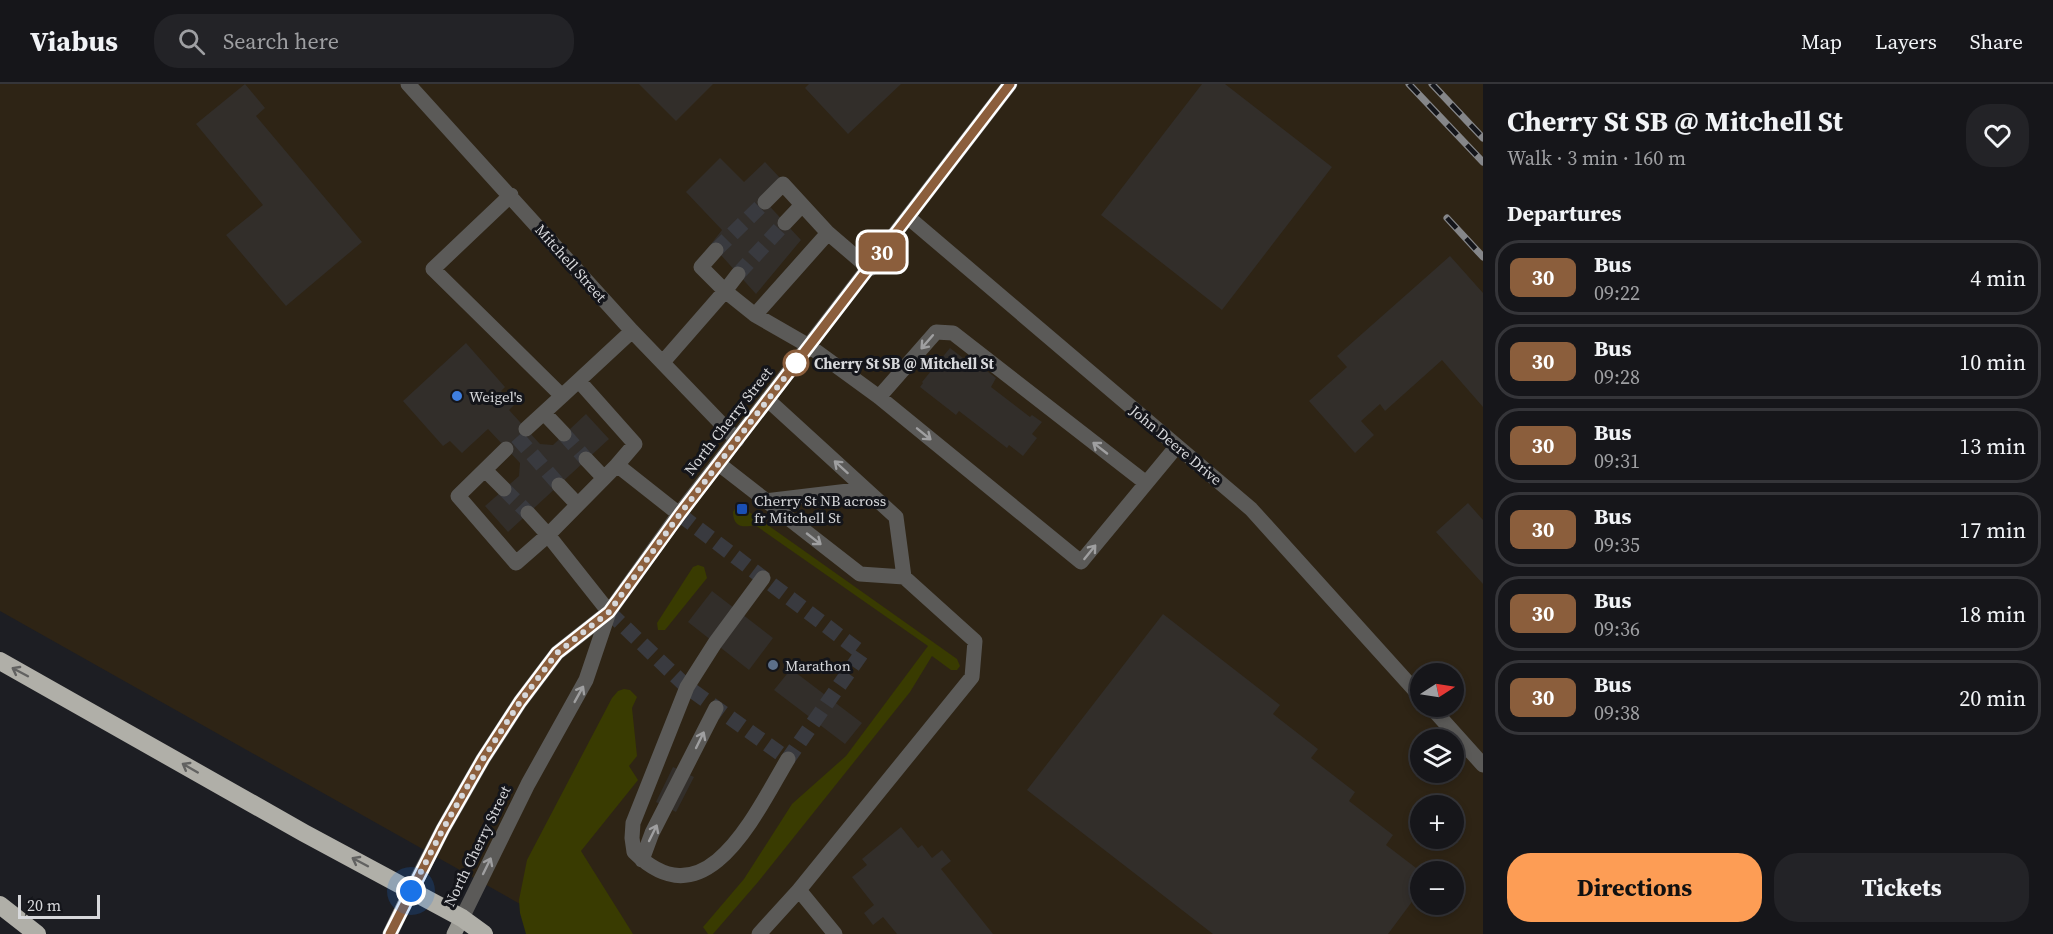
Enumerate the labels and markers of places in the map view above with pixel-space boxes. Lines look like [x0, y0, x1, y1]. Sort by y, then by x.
marker: Cherry St SB @ Mitchell St [783, 350, 809, 376]
place label: Cherry St SB @ Mitchell St [814, 353, 994, 374]
place label: Weigel's [469, 386, 523, 407]
marker: Weigel's [450, 389, 464, 403]
place label: Cherry St NB across fr Mitchell St [754, 490, 886, 528]
marker: Cherry St NB across fr Mitchell St [735, 502, 749, 516]
place label: Marathon [785, 655, 851, 676]
marker: Marathon [766, 658, 780, 672]

